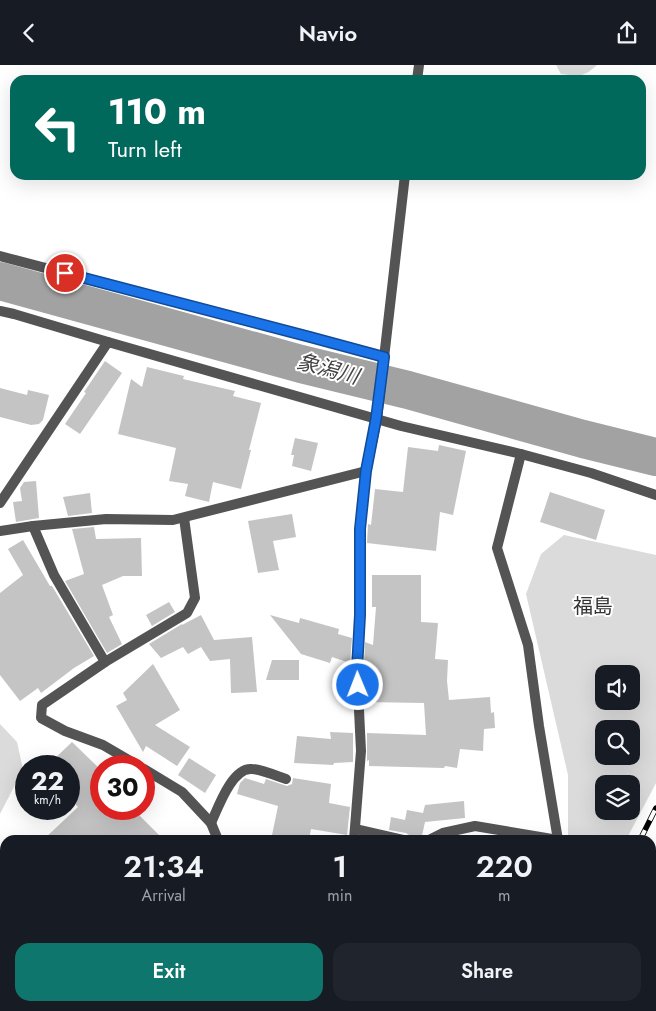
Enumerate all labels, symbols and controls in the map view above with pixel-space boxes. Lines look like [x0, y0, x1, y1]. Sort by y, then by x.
text: Navio [299, 17, 357, 49]
icon: back [15, 19, 43, 47]
icon: share [613, 19, 641, 47]
text: 110 m [108, 87, 206, 137]
icon: left [25, 95, 90, 160]
text: Turn left [108, 133, 182, 165]
pin [44, 252, 86, 294]
icon: arrive [51, 259, 79, 287]
water label: 象潟川 [294, 346, 364, 392]
park label: 福島 [573, 592, 613, 621]
position arrow [331, 658, 383, 710]
map controls [595, 665, 640, 820]
button: sound [595, 665, 640, 710]
button: search [595, 720, 640, 765]
speed limit sign: 30 [90, 755, 155, 820]
text: 22 [31, 763, 64, 799]
button: layers [595, 775, 640, 820]
text: km/h [34, 791, 61, 809]
text: 21:34 [123, 845, 204, 888]
text: 1 [333, 845, 347, 888]
text: 220 [476, 845, 533, 888]
text: Arrival [142, 884, 186, 907]
text: min [327, 884, 352, 907]
text: m [498, 884, 510, 907]
button: Exit [15, 943, 323, 1001]
button: Share [333, 943, 641, 1001]

